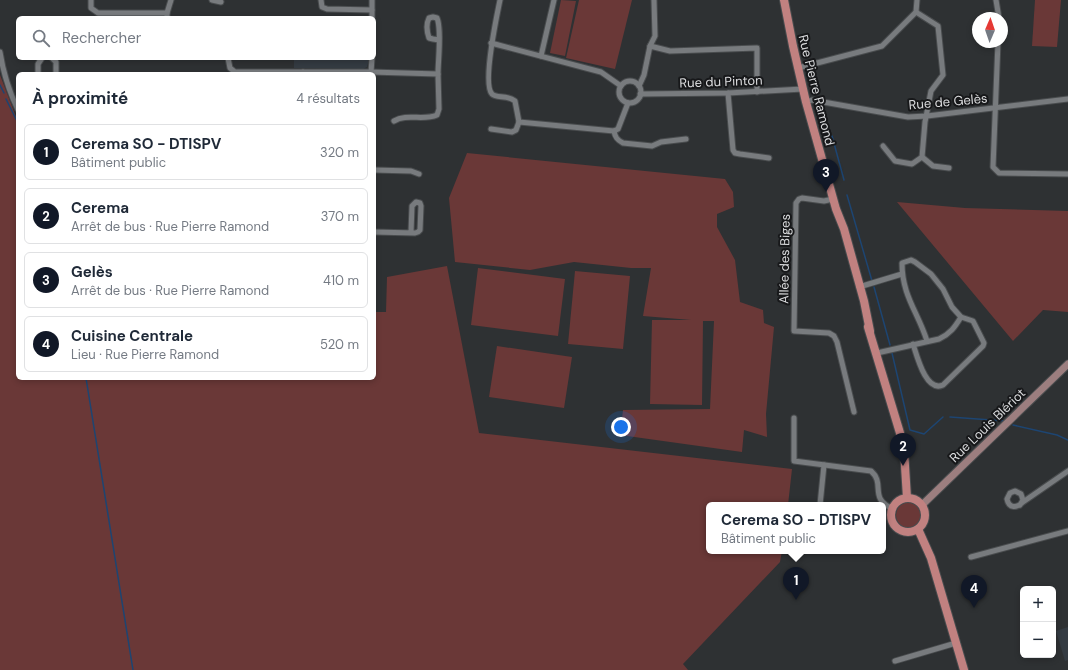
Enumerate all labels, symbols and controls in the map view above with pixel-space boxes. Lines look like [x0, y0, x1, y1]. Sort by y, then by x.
north arrow [972, 12, 1008, 48]
search box [16, 16, 376, 60]
icon: search [30, 27, 52, 49]
text: Rechercher [62, 28, 141, 48]
street label: Rue Pierre Ramond [795, 33, 839, 147]
street label: Rue du Pinton [679, 72, 763, 91]
text: À proximité [32, 87, 128, 109]
text: 4 résultats [296, 90, 360, 107]
street label: Rue de Gelès [908, 90, 988, 113]
text: Cerema SO - DTISPV [71, 134, 221, 154]
text: 1 [44, 144, 48, 161]
text: 320 m [320, 144, 359, 161]
text: Bâtiment public [71, 154, 166, 171]
pin: 3 [813, 159, 839, 192]
text: Cerema [71, 198, 129, 218]
text: 2 [42, 208, 50, 225]
text: 370 m [321, 208, 359, 225]
street label: Allée des Biges [775, 214, 794, 304]
text: Arrêt de bus · Rue Pierre Ramond [71, 218, 269, 235]
text: Gelès [71, 262, 113, 282]
text: 3 [42, 272, 50, 289]
text: 410 m [323, 272, 359, 289]
text: Arrêt de bus · Rue Pierre Ramond [71, 282, 269, 299]
text: Cuisine Centrale [71, 326, 193, 346]
text: 4 [42, 336, 50, 353]
text: 520 m [320, 336, 359, 353]
text: Lieu · Rue Pierre Ramond [71, 346, 219, 363]
street label: Rue Louis Blériot [946, 385, 1029, 466]
your location [611, 417, 631, 437]
pin: 2 [890, 433, 916, 466]
popup [706, 502, 886, 554]
text: Cerema SO - DTISPV [721, 510, 871, 530]
text: Bâtiment public [721, 530, 816, 547]
pin: 1 [783, 567, 809, 600]
pin: 4 [961, 575, 987, 608]
map controls [1020, 586, 1056, 658]
button: + [1020, 586, 1056, 622]
button: − [1020, 622, 1056, 658]

